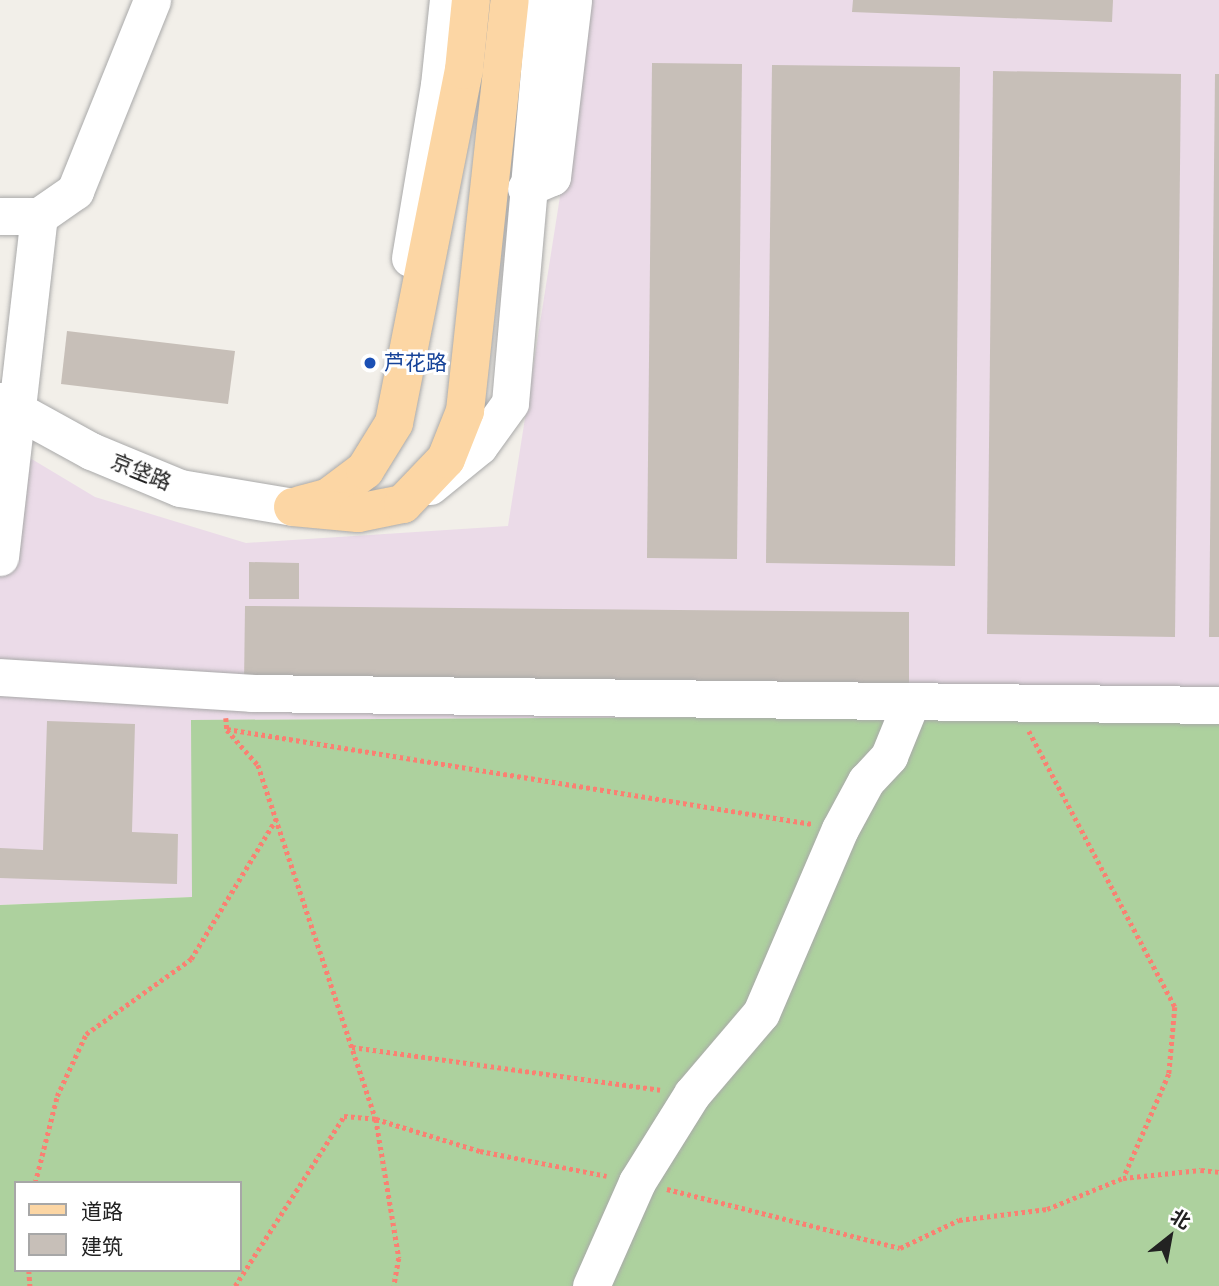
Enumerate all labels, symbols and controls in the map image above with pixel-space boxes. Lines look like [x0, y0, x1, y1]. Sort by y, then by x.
place label: 芦花路 [384, 350, 447, 376]
marker: 芦花路 [362, 355, 378, 371]
street label: 京垡路 [107, 449, 175, 495]
legend [14, 1181, 242, 1272]
text: 道路 [81, 1200, 123, 1224]
north arrow [1135, 1202, 1205, 1272]
text: 北 [1167, 1205, 1195, 1233]
text: 建筑 [81, 1235, 123, 1259]

